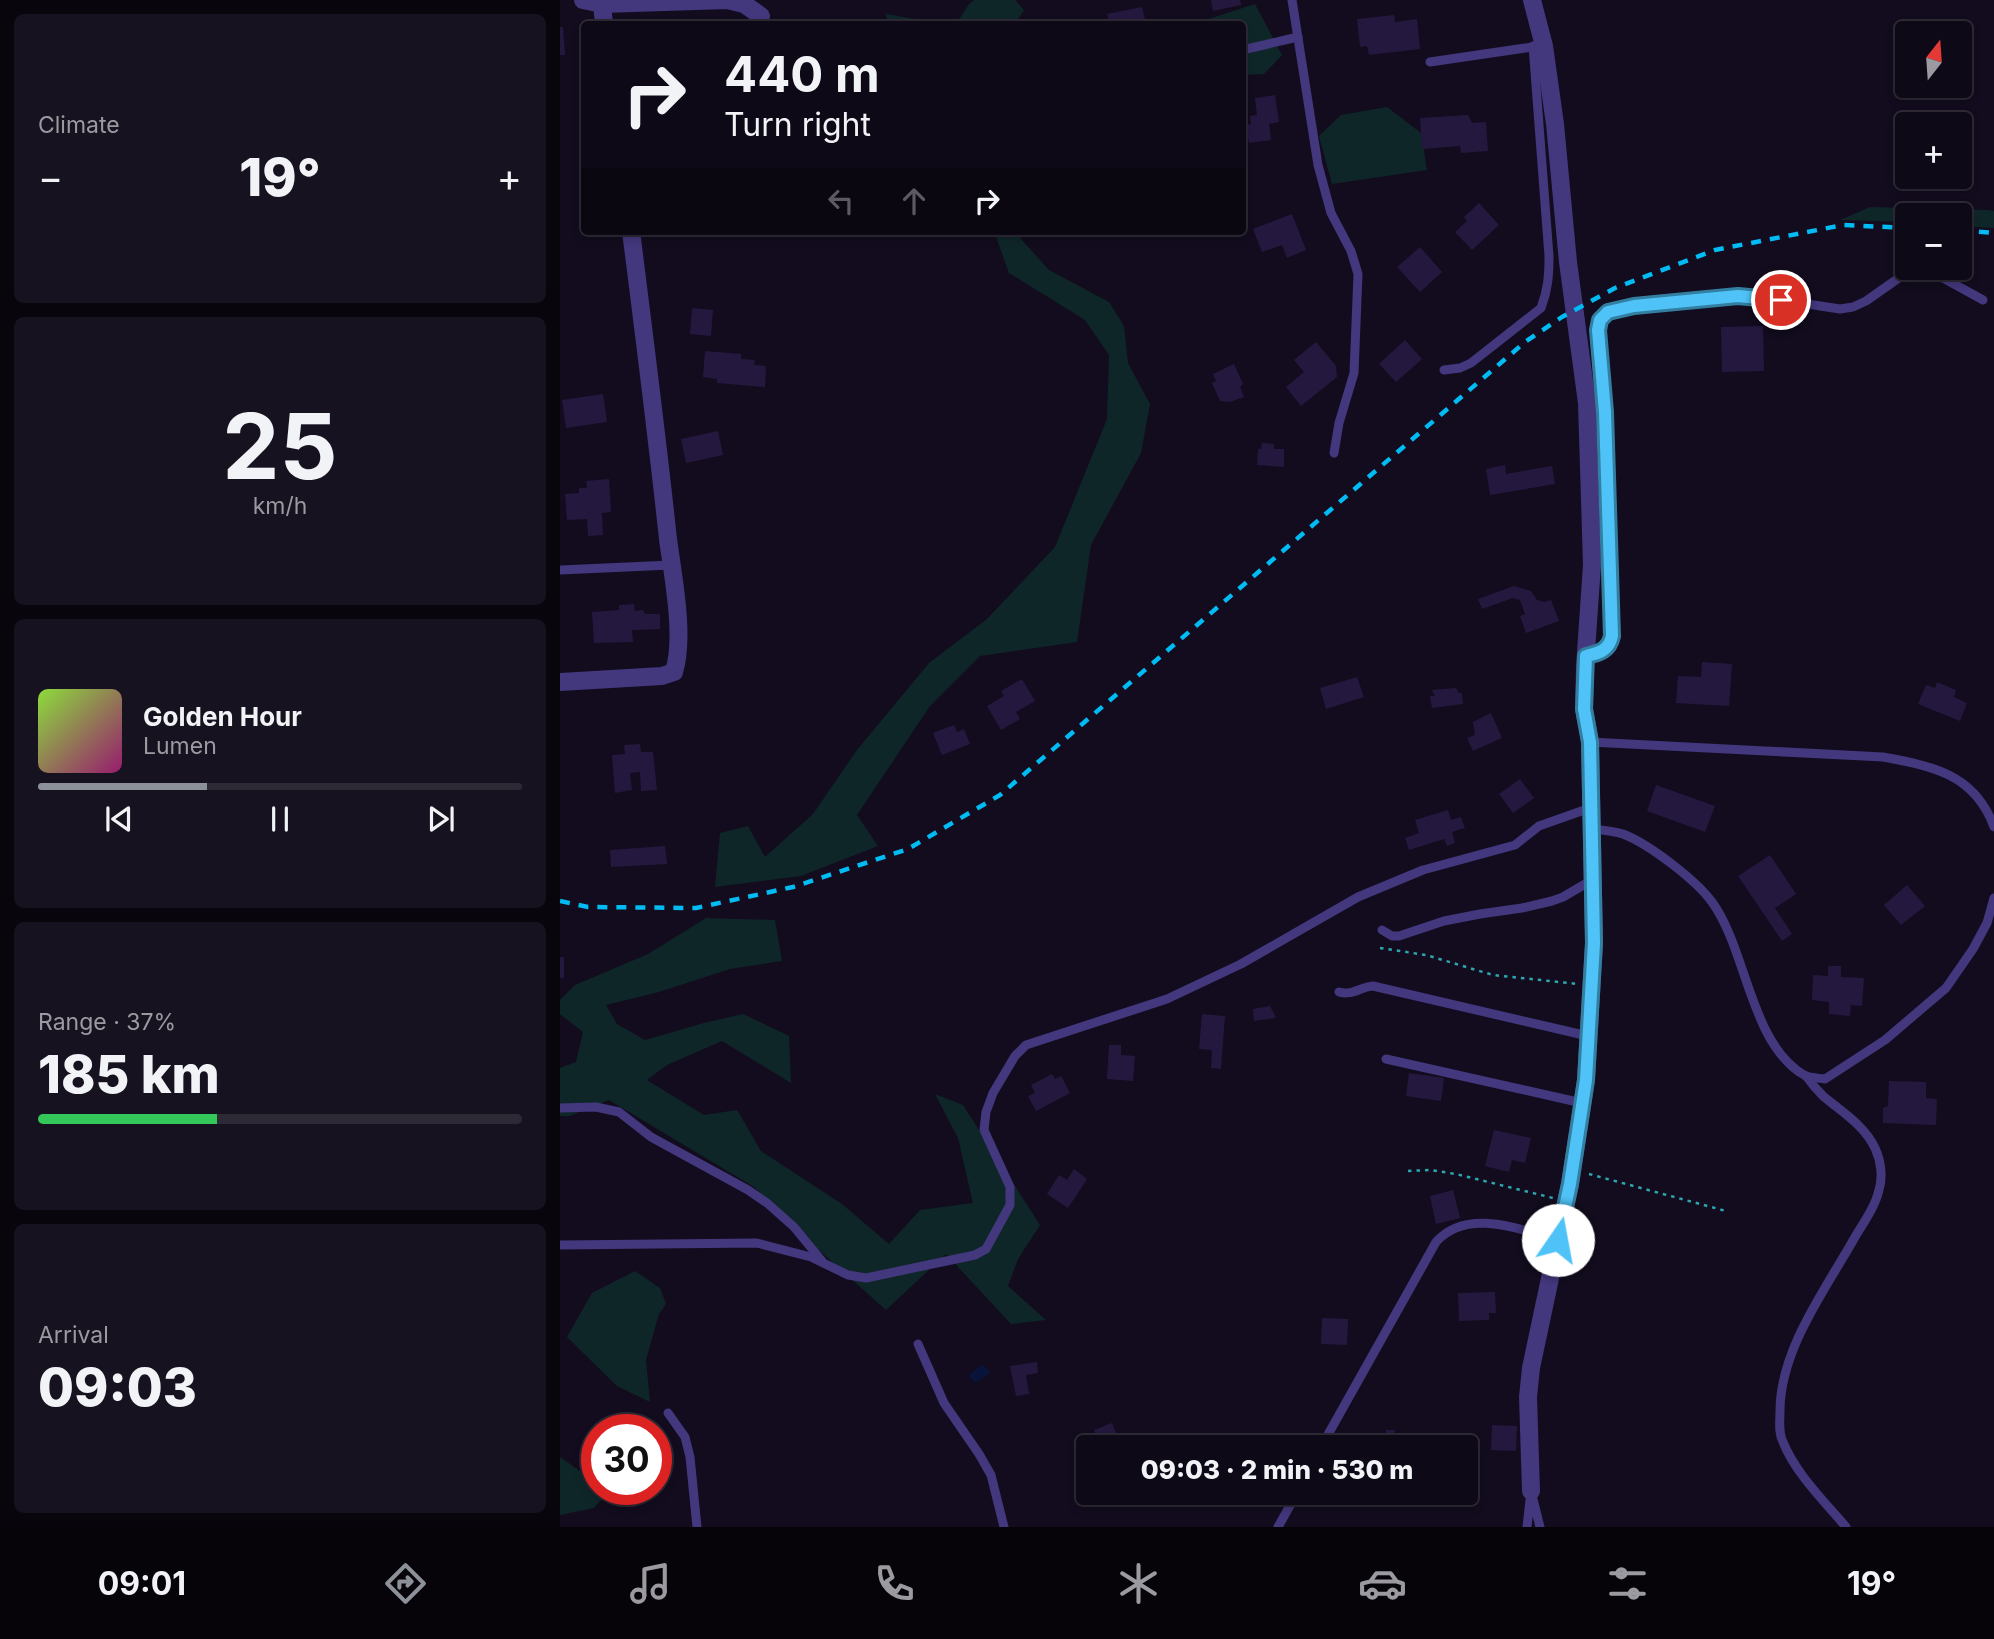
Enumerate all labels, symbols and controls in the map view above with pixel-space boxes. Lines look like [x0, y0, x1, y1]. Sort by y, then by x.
north arrow [1895, 21, 1972, 98]
map controls [1895, 21, 1972, 280]
text: 440 m [724, 45, 880, 104]
icon: right [609, 49, 700, 140]
text: Turn right [724, 105, 871, 144]
text: Climate [38, 111, 120, 139]
button: + [1895, 112, 1972, 189]
text: 19° [239, 146, 321, 209]
text: − [38, 154, 63, 200]
text: + [497, 154, 522, 200]
icon: left [822, 182, 860, 220]
icon: ahead [895, 182, 933, 220]
icon: right [968, 182, 1006, 220]
button: − [1895, 203, 1972, 280]
pin [1751, 270, 1811, 330]
icon: arrive [1762, 281, 1800, 319]
text: 25 [222, 391, 338, 501]
text: km/h [253, 492, 307, 520]
text: Golden Hour [143, 701, 302, 732]
text: Lumen [143, 732, 217, 760]
icon: previous [100, 800, 138, 838]
icon: pause [261, 800, 299, 838]
icon: next [422, 800, 460, 838]
text: Range · 37% [38, 1008, 176, 1036]
text: 185 km [38, 1043, 220, 1106]
position arrow [1521, 1203, 1595, 1277]
text: Arrival [38, 1321, 109, 1349]
text: 09:03 [38, 1356, 197, 1419]
speed limit sign: 30 [581, 1414, 672, 1505]
text: 09:03 · 2 min · 530 m [1141, 1454, 1413, 1485]
icon: directions [381, 1559, 430, 1608]
icon: music [626, 1559, 675, 1608]
icon: phone [870, 1559, 919, 1608]
icon: climate [1114, 1559, 1163, 1608]
icon: car [1358, 1559, 1407, 1608]
icon: filters [1603, 1559, 1652, 1608]
text: 09:01 [98, 1564, 186, 1603]
text: 19° [1847, 1564, 1896, 1603]

